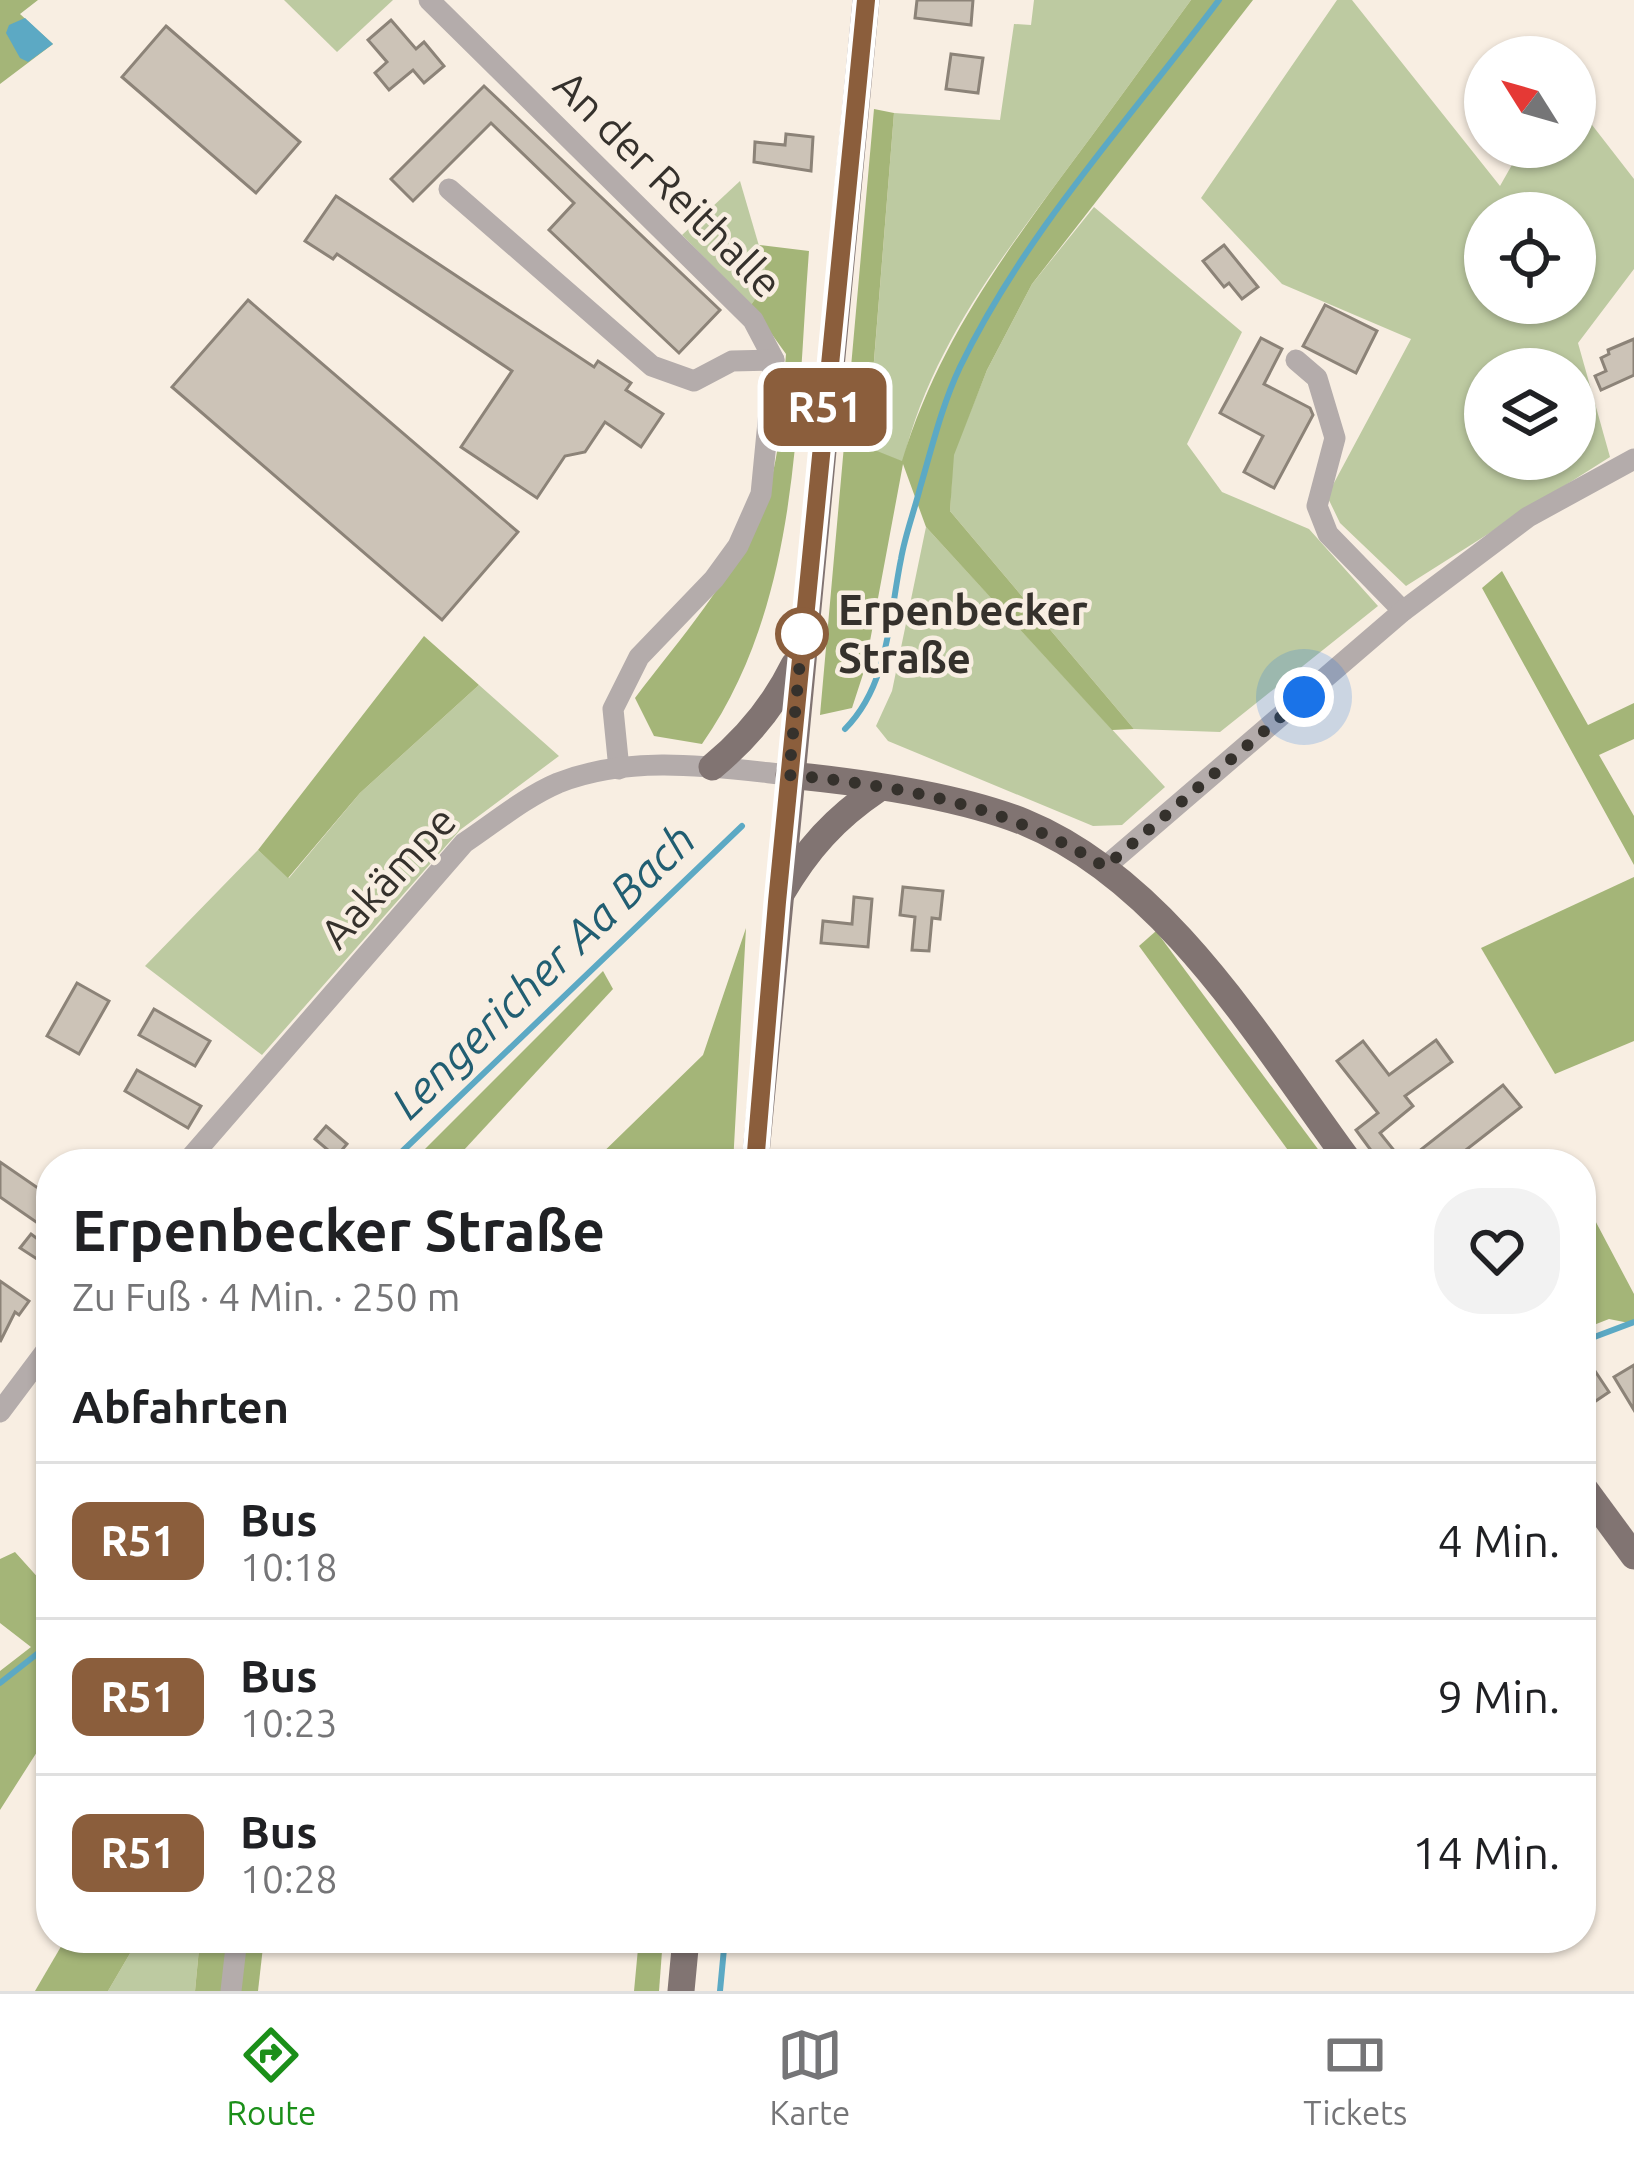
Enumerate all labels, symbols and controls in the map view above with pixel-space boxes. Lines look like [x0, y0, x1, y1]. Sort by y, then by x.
north arrow [1464, 36, 1596, 168]
map controls [1464, 36, 1596, 480]
street label: An der Reithalle [545, 61, 791, 307]
button: locate [1464, 192, 1596, 324]
button: layers [1464, 348, 1596, 480]
line badge: R51 [756, 368, 894, 446]
text: R51 [788, 383, 862, 430]
place label: Erpenbecker Straße [838, 586, 1088, 681]
marker: Erpenbecker Straße [777, 609, 827, 659]
your location [1274, 667, 1334, 727]
street label: Aakämpe [311, 796, 465, 957]
water label: Lengericher Aa Bach [381, 813, 705, 1128]
button: heart [1434, 1188, 1560, 1314]
text: Erpenbecker Straße [72, 1198, 605, 1262]
text: Zu Fuß · 4 Min. · 250 m [72, 1275, 460, 1318]
text: Abfahrten [72, 1381, 289, 1432]
text: Bus [240, 1494, 317, 1545]
text: 4 Min. [1438, 1515, 1560, 1566]
text: R51 [101, 1517, 175, 1564]
text: 10:18 [240, 1545, 338, 1588]
text: Bus [240, 1650, 317, 1701]
text: 9 Min. [1438, 1671, 1560, 1722]
text: R51 [101, 1673, 175, 1720]
text: 10:23 [240, 1701, 338, 1744]
text: Bus [240, 1806, 317, 1857]
text: 14 Min. [1412, 1827, 1560, 1878]
text: R51 [101, 1829, 175, 1876]
text: 10:28 [240, 1857, 338, 1900]
tab: Route [227, 2022, 316, 2131]
tab: Karte [770, 2022, 850, 2131]
tab: Tickets [1303, 2022, 1407, 2131]

